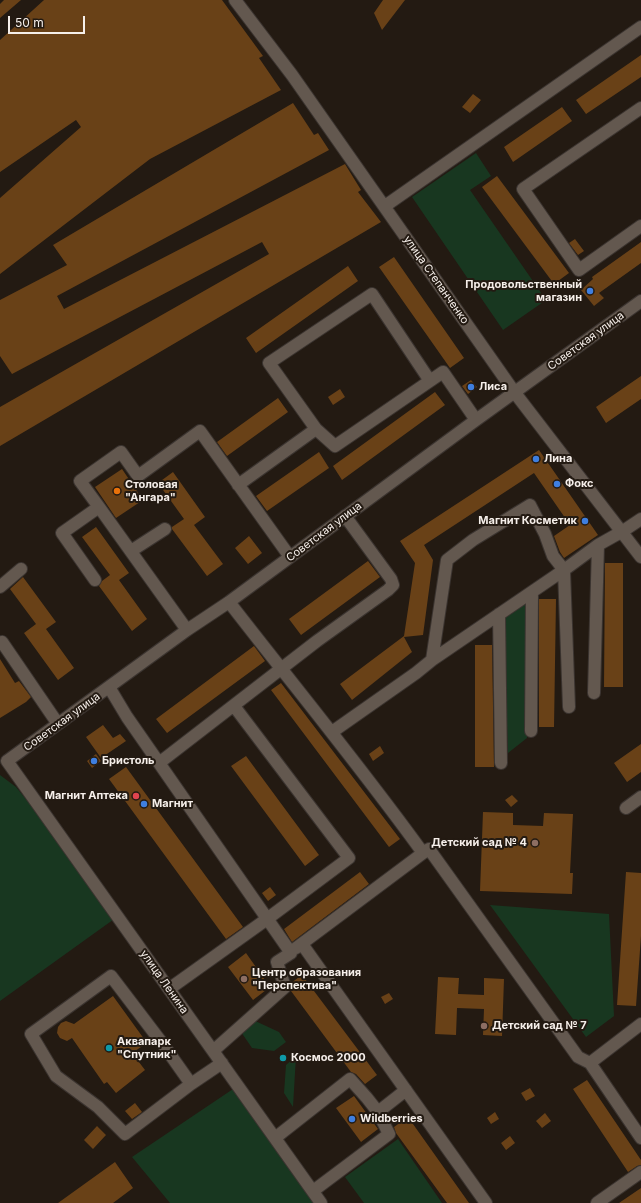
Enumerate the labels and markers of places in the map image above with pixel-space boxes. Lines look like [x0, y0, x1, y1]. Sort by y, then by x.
place label: Продовольственный магазин [465, 278, 582, 304]
marker: Продовольственный магазин [585, 286, 595, 296]
place label: Лиса [479, 380, 507, 394]
marker: Лиса [466, 382, 476, 392]
place label: Лина [544, 452, 572, 466]
marker: Лина [531, 454, 541, 464]
place label: Фокс [565, 477, 594, 491]
place label: Столовая "Ангара" [125, 478, 178, 504]
marker: Фокс [552, 479, 562, 489]
marker: Столовая "Ангара" [112, 486, 122, 496]
place label: Магнит Косметик [478, 514, 577, 528]
marker: Магнит Косметик [580, 516, 590, 526]
place label: Бристоль [102, 754, 155, 768]
marker: Бристоль [89, 756, 99, 766]
place label: Магнит Аптека [45, 789, 128, 803]
marker: Магнит Аптека [131, 791, 141, 801]
place label: Магнит [152, 797, 193, 811]
marker: Магнит [139, 799, 149, 809]
place label: Детский сад № 4 [431, 836, 527, 850]
marker: Детский сад № 4 [530, 838, 540, 848]
place label: Центр образования "Перспектива" [252, 966, 361, 992]
marker: Центр образования "Перспектива" [239, 974, 249, 984]
place label: Детский сад № 7 [492, 1019, 587, 1033]
marker: Детский сад № 7 [479, 1021, 489, 1031]
place label: Аквапарк "Спутник" [117, 1035, 176, 1061]
marker: Аквапарк "Спутник" [104, 1043, 114, 1053]
place label: Космос 2000 [291, 1051, 366, 1065]
marker: Космос 2000 [278, 1053, 288, 1063]
place label: Wildberries [360, 1112, 423, 1126]
marker: Wildberries [347, 1114, 357, 1124]

